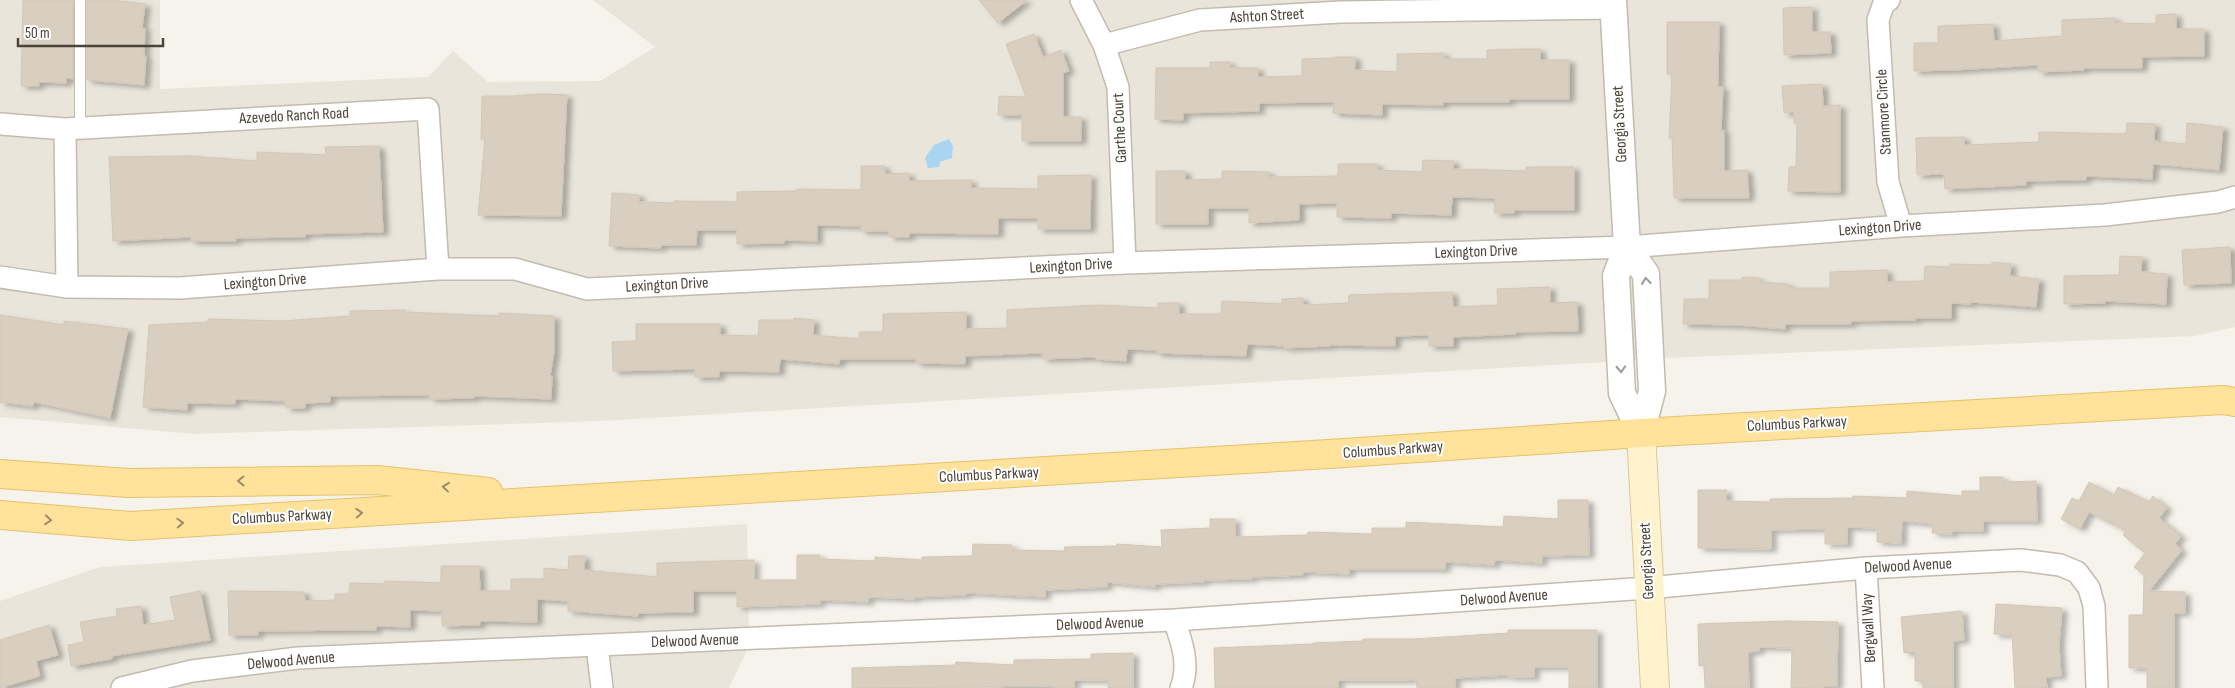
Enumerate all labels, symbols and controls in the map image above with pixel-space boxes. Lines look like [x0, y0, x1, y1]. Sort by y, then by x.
street label: Ashton Street [1228, 5, 1305, 27]
scale bar [18, 15, 162, 47]
text: 50 m [25, 24, 50, 43]
street label: Stanmore Circle [1872, 69, 1896, 155]
street label: Georgia Street [1608, 85, 1632, 163]
street label: Garthe Court [1109, 92, 1131, 164]
street label: Azevedo Ranch Road [238, 104, 349, 128]
street label: Lexington Drive [1838, 216, 1922, 240]
street label: Lexington Drive [1434, 241, 1518, 263]
street label: Lexington Drive [1029, 254, 1113, 278]
street label: Lexington Drive [223, 270, 307, 294]
street label: Lexington Drive [625, 273, 709, 297]
one-way arrow [1641, 277, 1652, 285]
one-way arrow [1615, 366, 1626, 374]
street label: Columbus Parkway [1746, 412, 1848, 436]
street label: Columbus Parkway [1342, 437, 1444, 463]
street label: Columbus Parkway [938, 463, 1040, 487]
one-way arrow [237, 476, 244, 486]
one-way arrow [441, 482, 449, 493]
street label: Columbus Parkway [231, 505, 333, 529]
one-way arrow [356, 507, 364, 518]
one-way arrow [45, 514, 53, 525]
one-way arrow [176, 518, 184, 529]
street label: Georgia Street [1635, 522, 1659, 600]
street label: Delwood Avenue [1864, 554, 1952, 578]
street label: Delwood Avenue [1460, 585, 1548, 611]
street label: Bergwall Way [1858, 593, 1880, 663]
street label: Delwood Avenue [1056, 613, 1144, 635]
street label: Delwood Avenue [651, 630, 739, 652]
street label: Delwood Avenue [246, 648, 336, 674]

